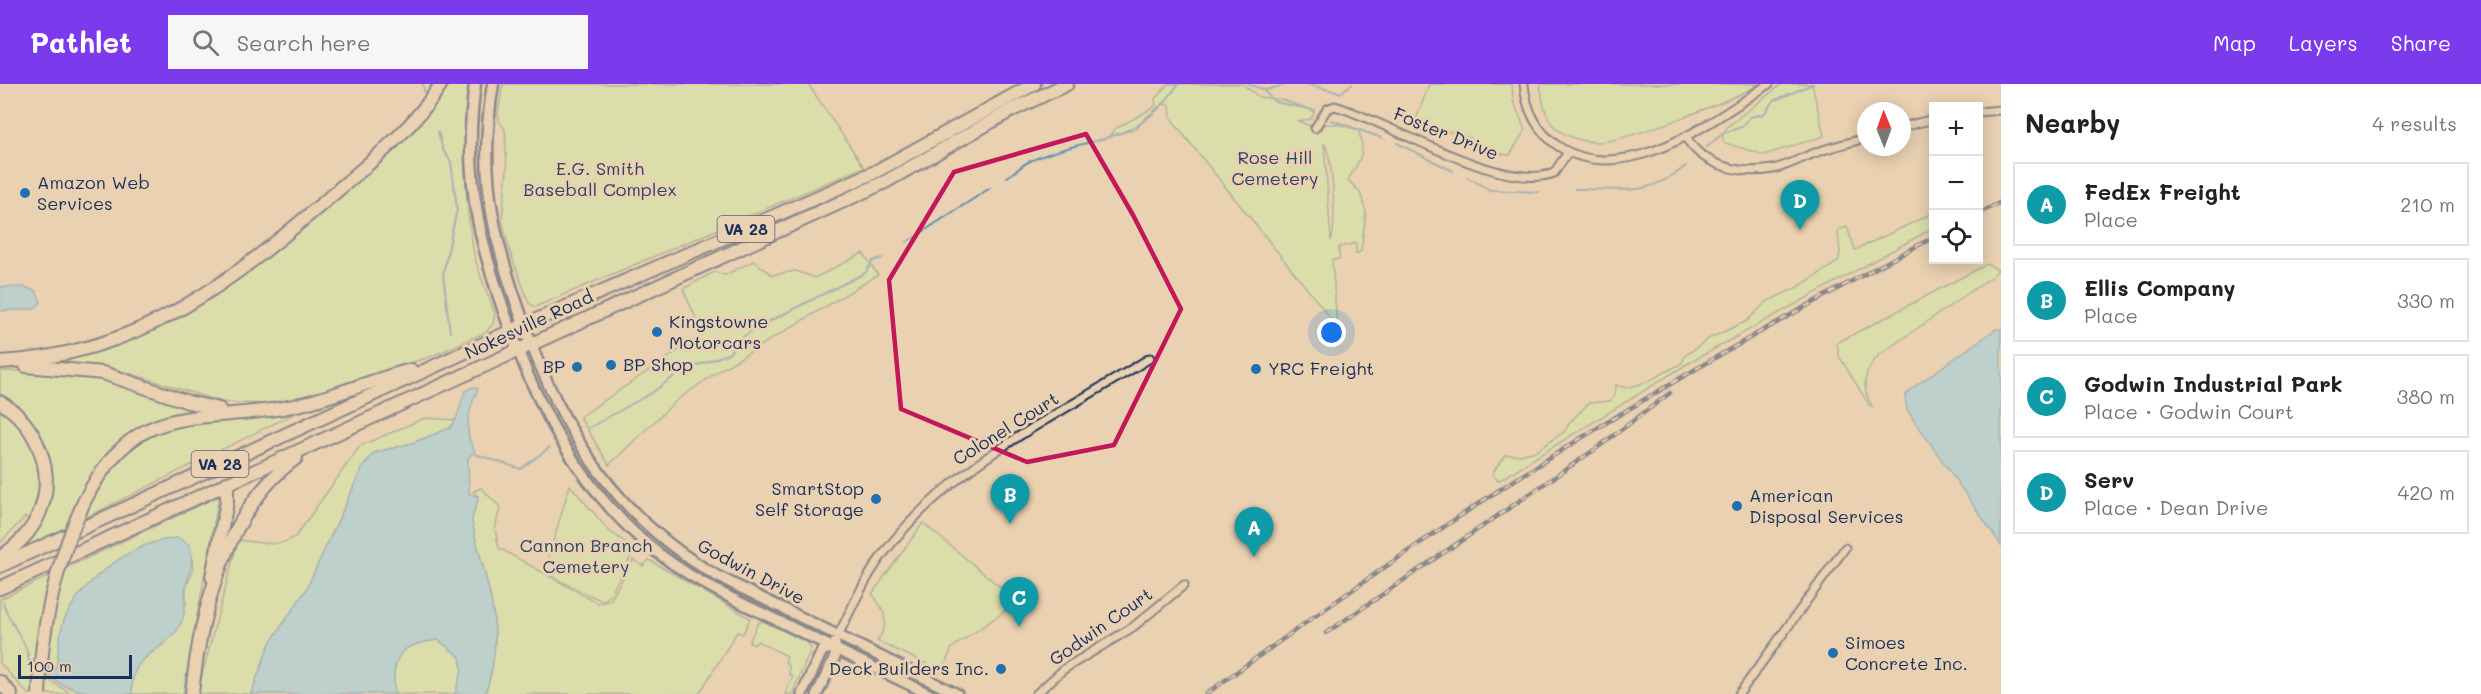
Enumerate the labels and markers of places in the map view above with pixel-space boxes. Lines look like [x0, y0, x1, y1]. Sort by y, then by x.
place label: Amazon Web Services [37, 170, 150, 215]
pin: D [1780, 180, 1820, 230]
marker: Amazon Web Services [18, 186, 32, 200]
place label: Kingstowne Motorcars [669, 309, 768, 354]
marker: Kingstowne Motorcars [650, 325, 664, 339]
place label: BP Shop [623, 352, 693, 376]
place label: BP [543, 354, 565, 378]
place label: YRC Freight [1268, 356, 1374, 380]
marker: BP Shop [604, 358, 618, 372]
marker: BP [570, 360, 584, 374]
marker: YRC Freight [1249, 362, 1263, 376]
pin: B [990, 474, 1030, 524]
place label: SmartStop Self Storage [755, 476, 864, 521]
place label: American Disposal Services [1749, 483, 1903, 528]
marker: SmartStop Self Storage [869, 492, 883, 506]
marker: American Disposal Services [1730, 499, 1744, 513]
pin: A [1234, 508, 1274, 557]
pin: C [1000, 578, 1038, 627]
place label: Simoes Concrete Inc. [1845, 630, 1968, 675]
marker: Simoes Concrete Inc. [1826, 646, 1840, 660]
place label: Deck Builders Inc. [829, 656, 989, 680]
marker: Deck Builders Inc. [994, 662, 1008, 676]

